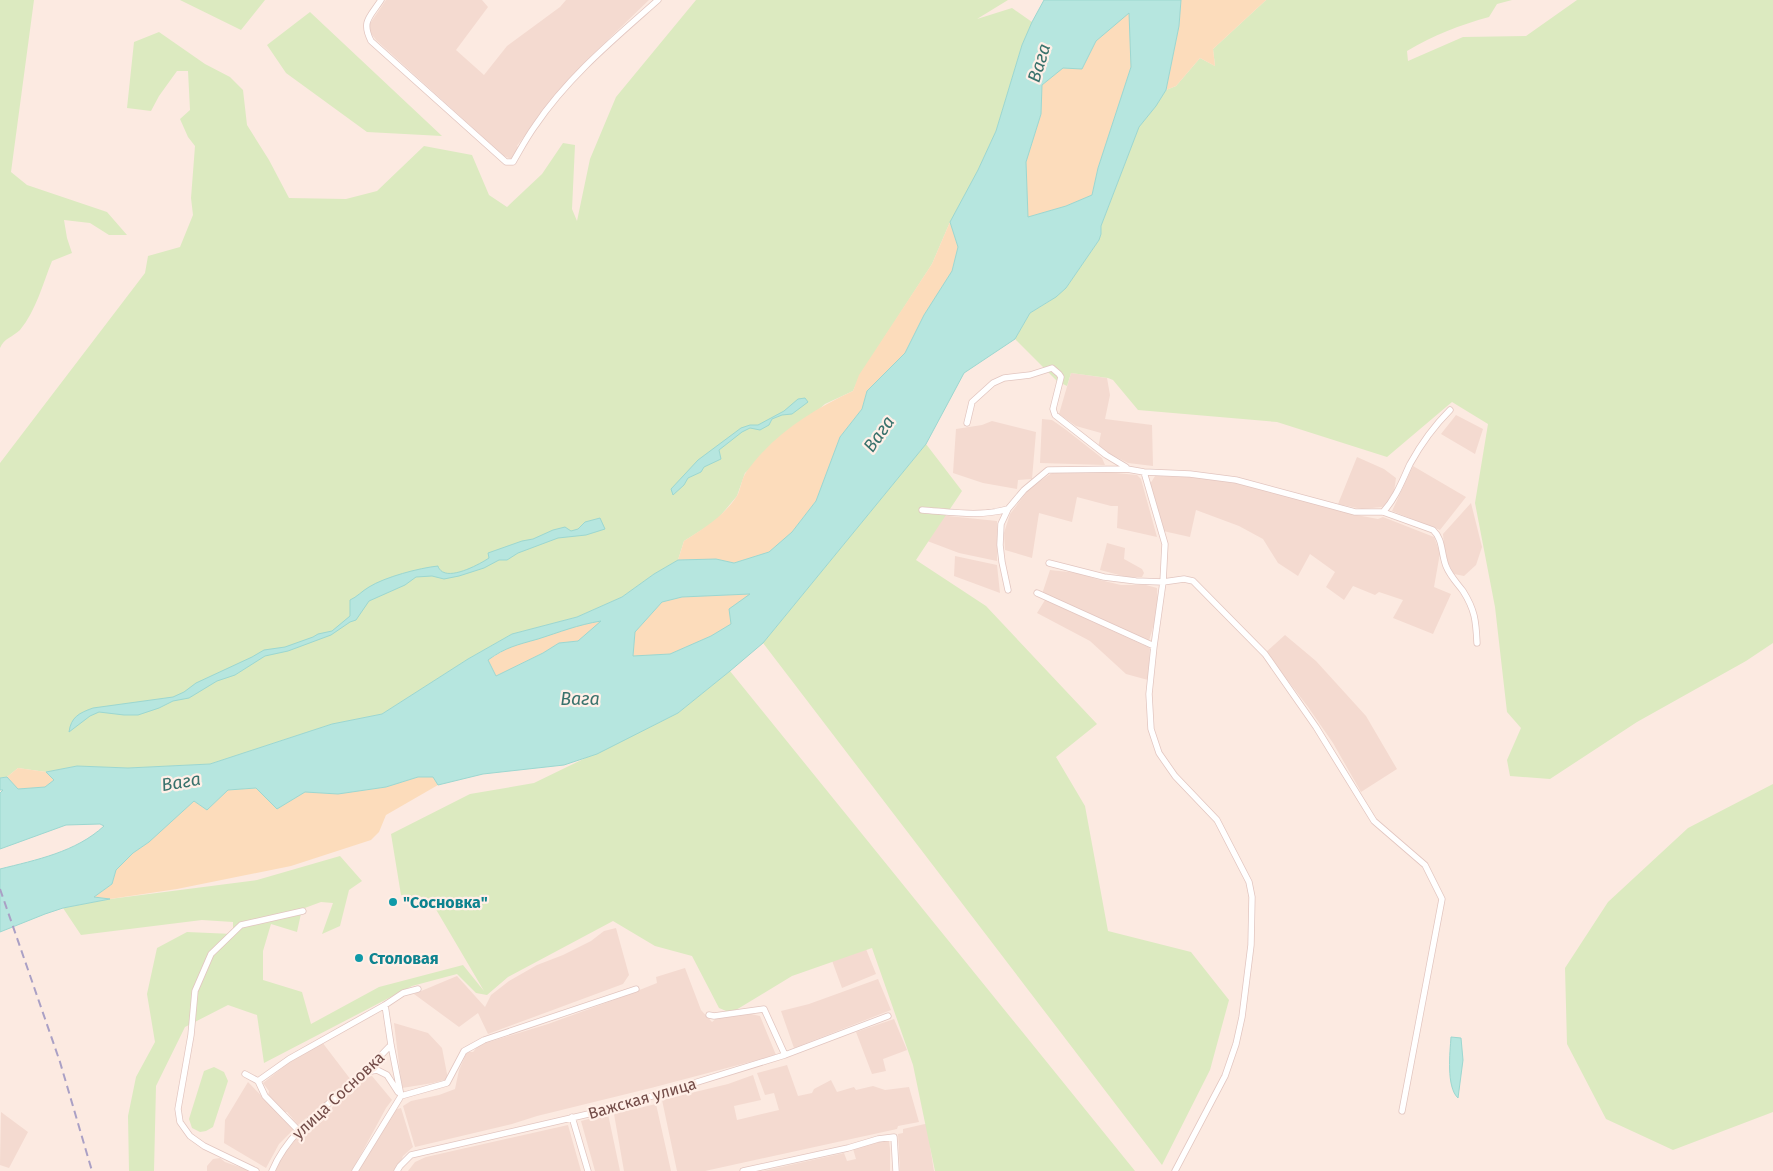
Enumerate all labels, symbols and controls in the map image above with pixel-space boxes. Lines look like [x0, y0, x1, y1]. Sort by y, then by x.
water label: Вага [1023, 41, 1055, 85]
water label: Вага [859, 412, 899, 456]
water label: Вага [560, 688, 600, 710]
water label: Вага [160, 768, 202, 796]
place label: "Сосновка" [403, 893, 488, 912]
marker: "Сосновка" [387, 896, 399, 908]
place label: Столовая [369, 949, 439, 968]
marker: Столовая [353, 952, 365, 964]
street label: улица Сосновка [288, 1048, 388, 1143]
street label: Важская улица [586, 1074, 699, 1123]

